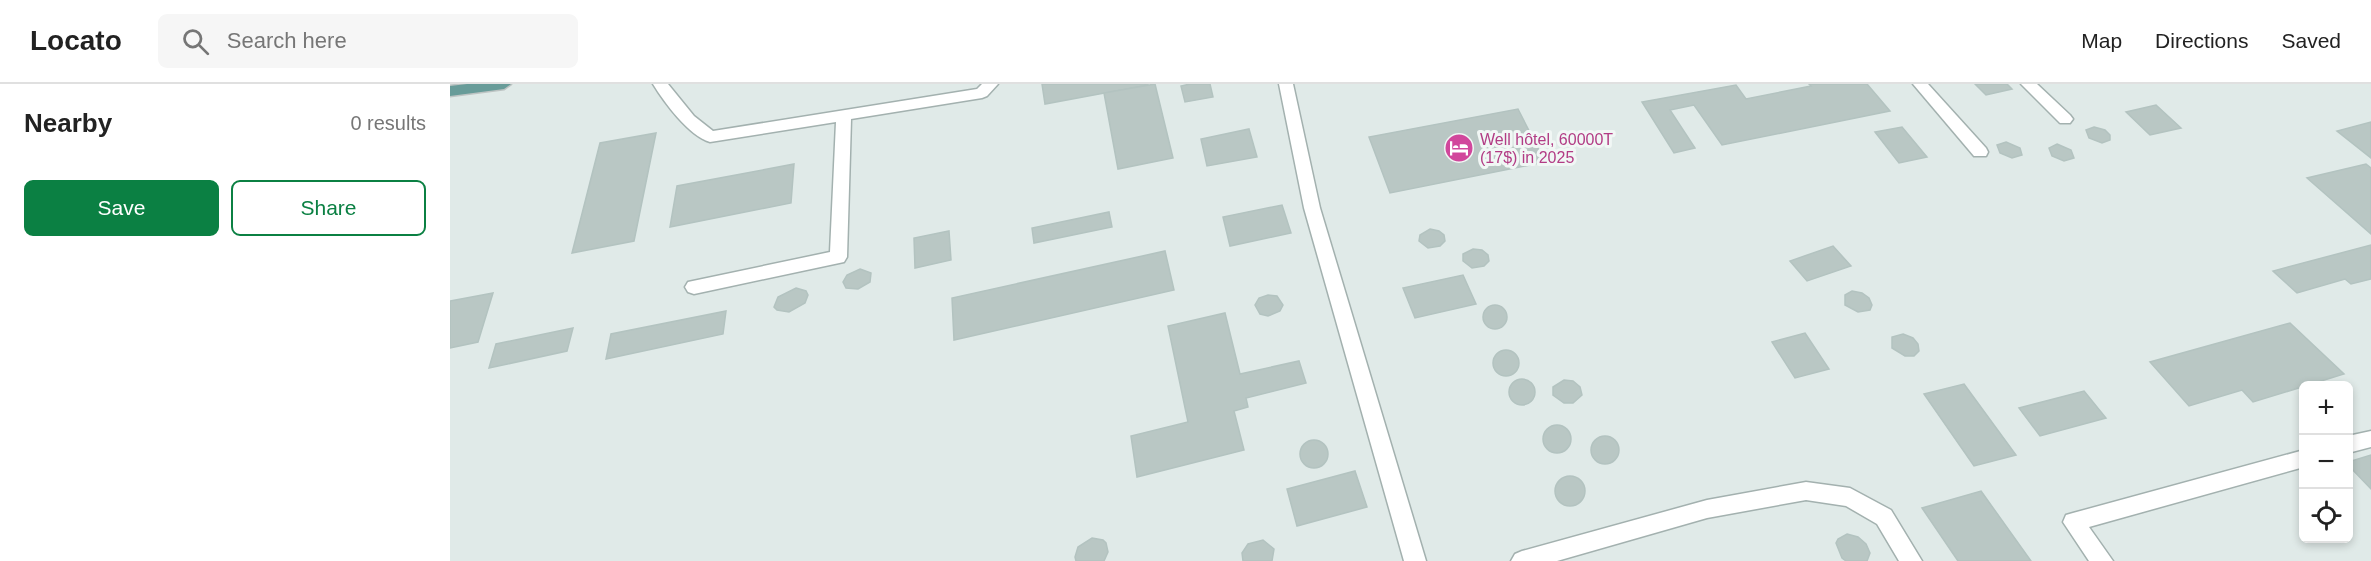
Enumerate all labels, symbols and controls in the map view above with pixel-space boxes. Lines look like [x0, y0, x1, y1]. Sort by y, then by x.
search box [158, 14, 578, 68]
text: Locato [30, 25, 122, 56]
icon: search [179, 25, 212, 58]
text: Search here [227, 28, 347, 53]
text: Map [2081, 29, 2122, 52]
text: Directions [2155, 29, 2248, 52]
text: Saved [2281, 29, 2341, 52]
text: Nearby [24, 108, 112, 138]
text: 0 results [350, 112, 426, 134]
place label: Well hôtel, 60000T (17$) in 2025 [1480, 131, 1613, 166]
hotel icon: Well hôtel, 60000T (17$) in 2025 [1443, 132, 1475, 164]
button: Save [24, 180, 219, 236]
button: Share [231, 180, 426, 236]
map controls [2299, 381, 2353, 543]
button: + [2299, 381, 2353, 435]
button: − [2299, 435, 2353, 489]
button: locate [2299, 489, 2353, 543]

